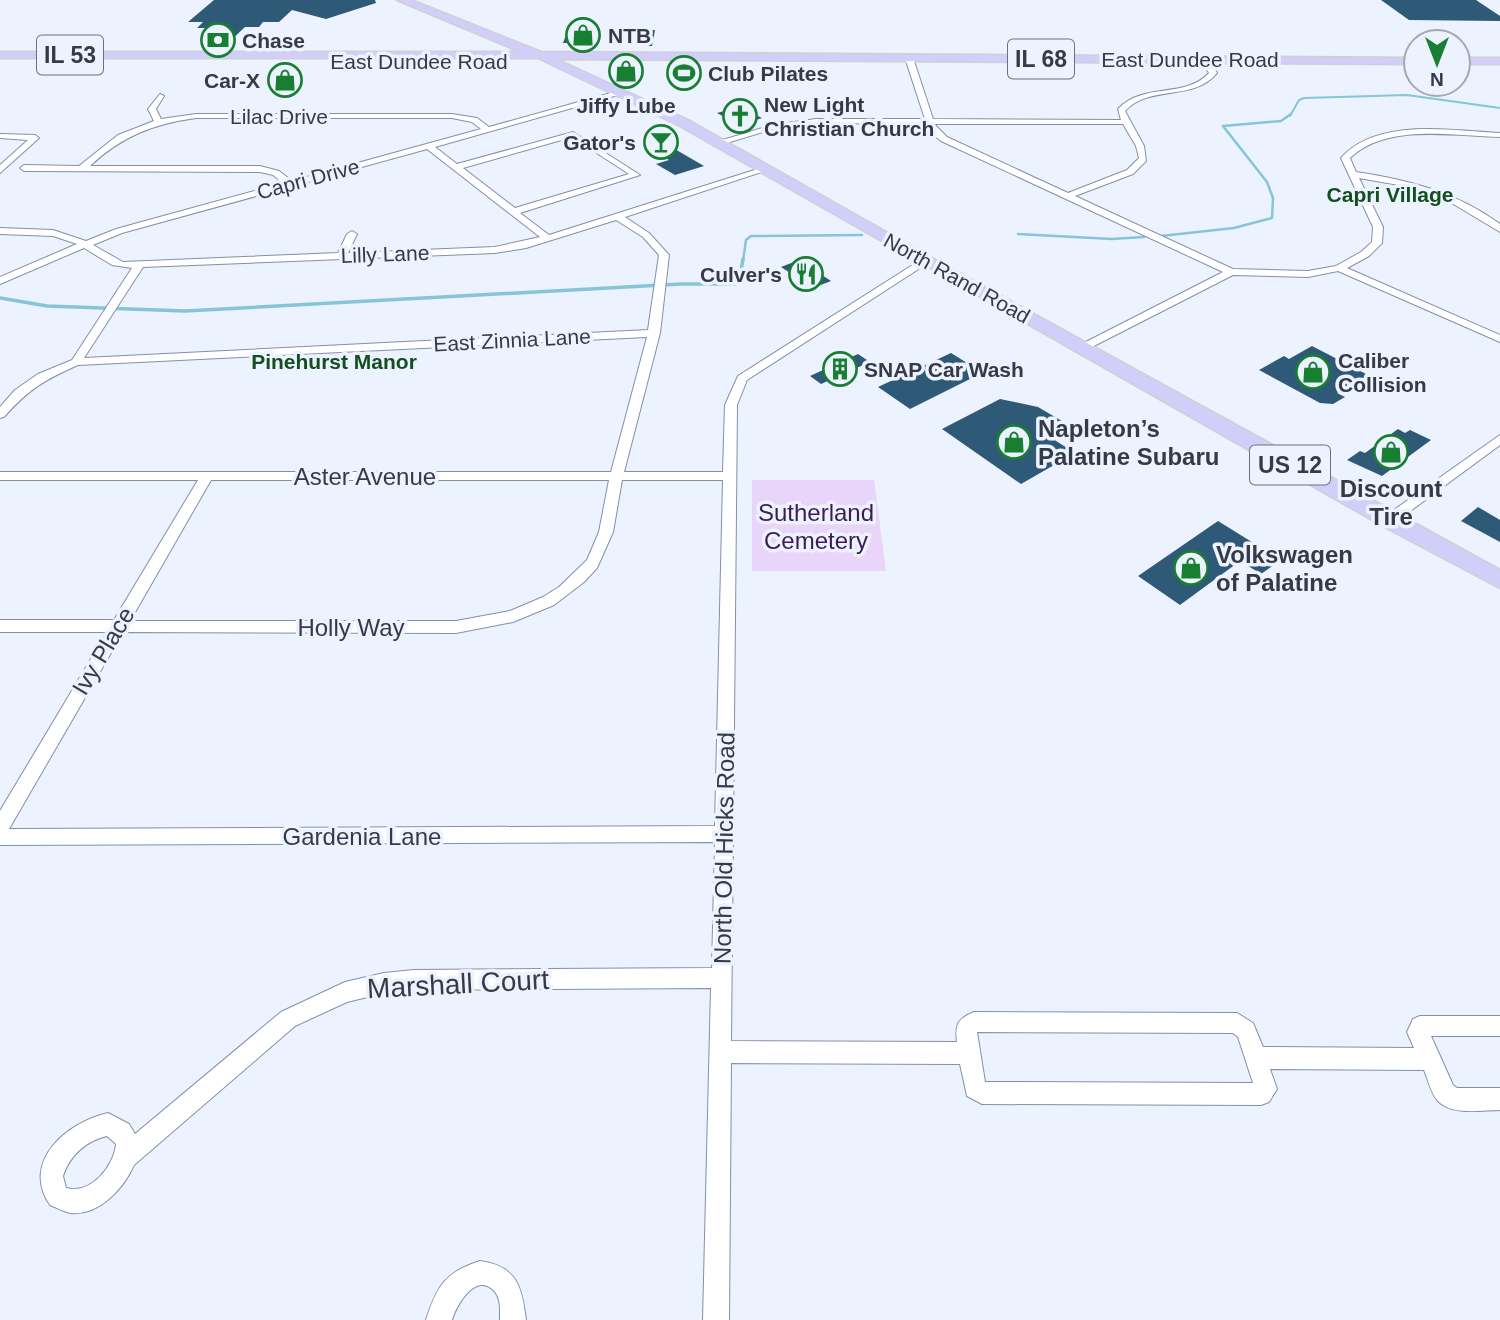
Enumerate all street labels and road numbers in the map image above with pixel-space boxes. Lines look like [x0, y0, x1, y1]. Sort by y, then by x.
road number: IL 53 [37, 36, 103, 74]
road number: IL 68 [1008, 40, 1074, 78]
street label: East Dundee Road [1101, 48, 1279, 71]
street label: East Dundee Road [330, 50, 508, 73]
street label: Lilac Drive [230, 105, 328, 128]
street label: Capri Drive [254, 154, 362, 204]
street label: North Rand Road [880, 228, 1034, 328]
street label: Lilly Lane [340, 241, 430, 267]
street label: East Zinnia Lane [433, 324, 591, 356]
road number: US 12 [1250, 446, 1330, 485]
street label: Aster Avenue [294, 463, 436, 490]
street label: Ivy Place [66, 602, 140, 700]
street label: Holly Way [297, 614, 405, 641]
street label: North Old Hicks Road [708, 732, 740, 964]
street label: Gardenia Lane [283, 823, 441, 850]
street label: Marshall Court [366, 964, 550, 1004]

